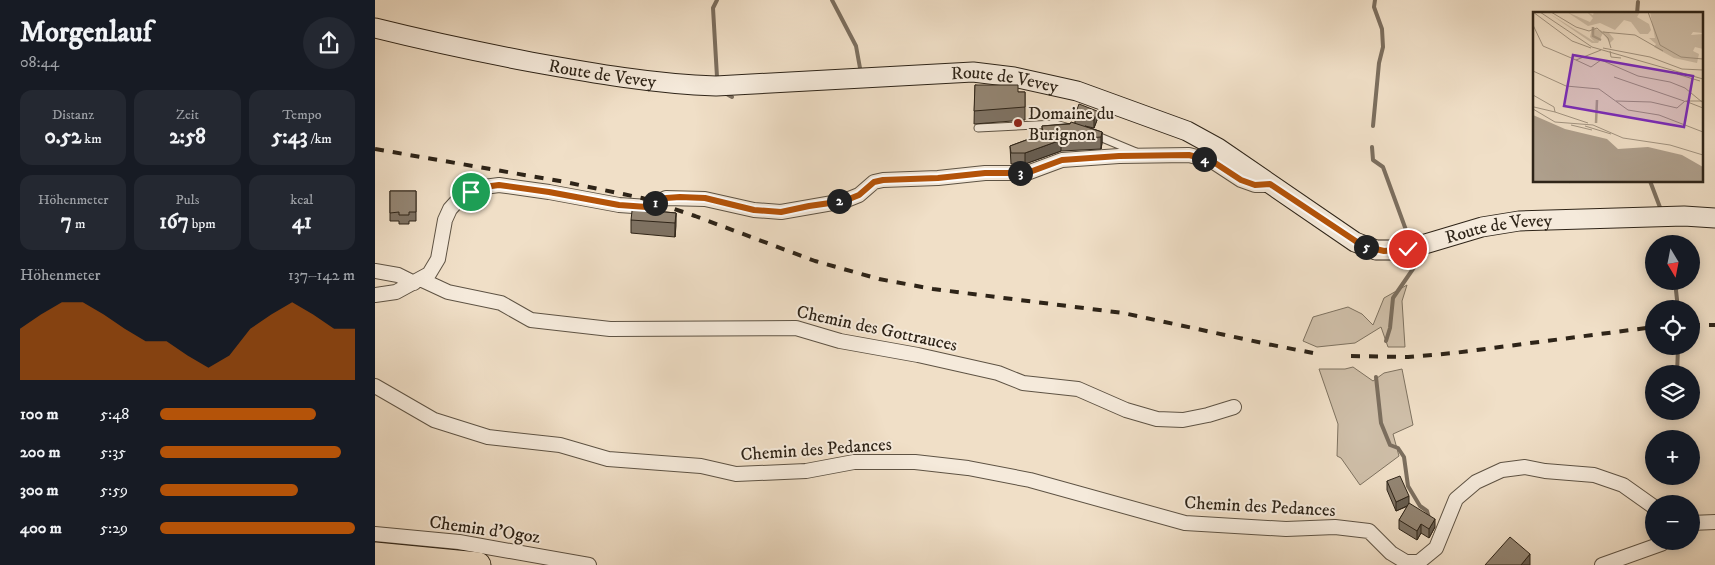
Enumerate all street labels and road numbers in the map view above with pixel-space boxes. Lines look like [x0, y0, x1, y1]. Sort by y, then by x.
street label: Route de Vevey [547, 55, 658, 94]
street label: Route de Vevey [950, 62, 1061, 99]
street label: Route de Vevey [1443, 210, 1553, 249]
street label: Chemin des Gottrauces [794, 301, 959, 357]
street label: Chemin des Pedances [740, 434, 892, 466]
street label: Chemin des Pedances [1184, 492, 1336, 522]
street label: Chemin d'Ogoz [428, 511, 542, 549]

